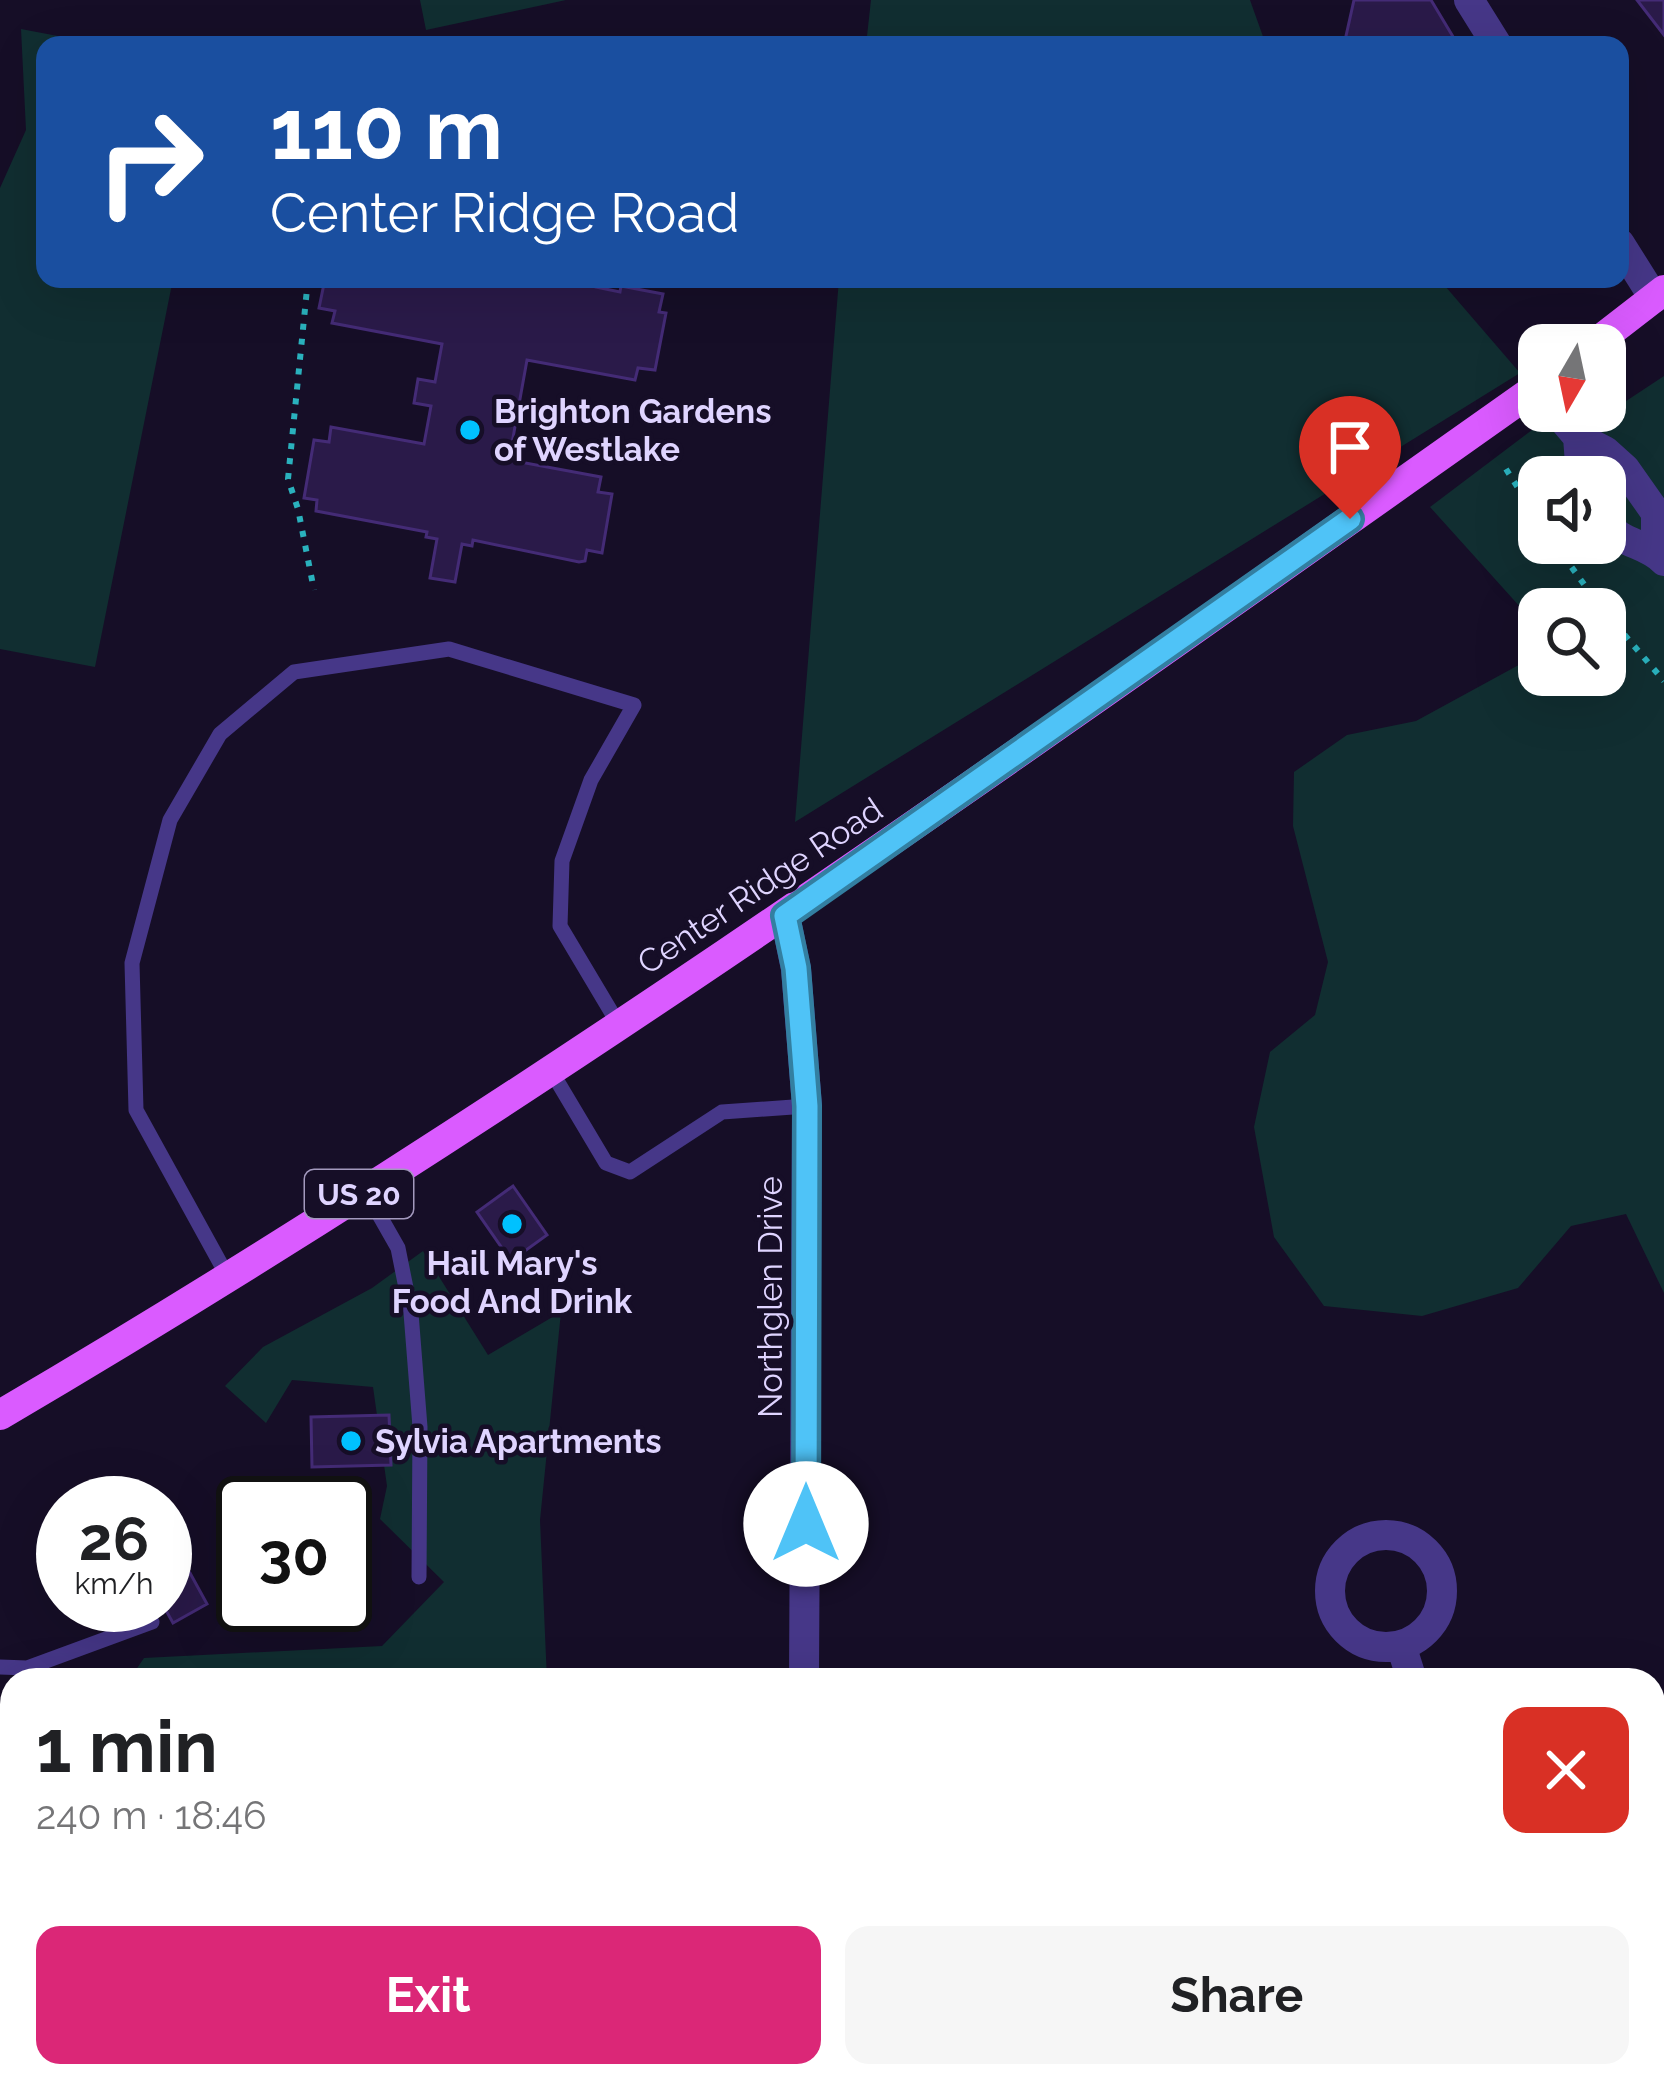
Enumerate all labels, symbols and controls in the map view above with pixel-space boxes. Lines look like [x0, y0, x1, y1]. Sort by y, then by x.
text: 110 m [270, 80, 503, 179]
icon: right [72, 84, 228, 240]
text: Center Ridge Road [270, 181, 739, 245]
north arrow [1518, 324, 1626, 432]
map controls [1518, 324, 1626, 696]
place label: Brighton Gardens of Westlake [494, 392, 771, 469]
pin [1299, 396, 1401, 519]
icon: arrive [1317, 414, 1383, 480]
marker: Brighton Gardens of Westlake [457, 417, 483, 443]
button: sound [1518, 456, 1626, 564]
button: search [1518, 588, 1626, 696]
street label: Center Ridge Road [630, 790, 890, 982]
road number: US 20 [305, 1170, 413, 1218]
street label: Northglen Drive [751, 1176, 790, 1418]
marker: Hail Mary's Food And Drink [499, 1211, 525, 1237]
place label: Hail Mary's Food And Drink [392, 1244, 633, 1321]
place label: Sylvia Apartments [375, 1422, 662, 1461]
marker: Sylvia Apartments [338, 1428, 364, 1454]
position arrow [743, 1461, 869, 1587]
speed limit sign: 30 [216, 1476, 372, 1632]
text: 26 [79, 1504, 149, 1574]
text: km/h [74, 1566, 154, 1601]
text: 1 min [36, 1704, 218, 1789]
button: close [1503, 1707, 1629, 1833]
text: 240 m · 18:46 [36, 1792, 267, 1838]
button: Exit [36, 1926, 821, 2064]
button: Share [845, 1926, 1629, 2064]

